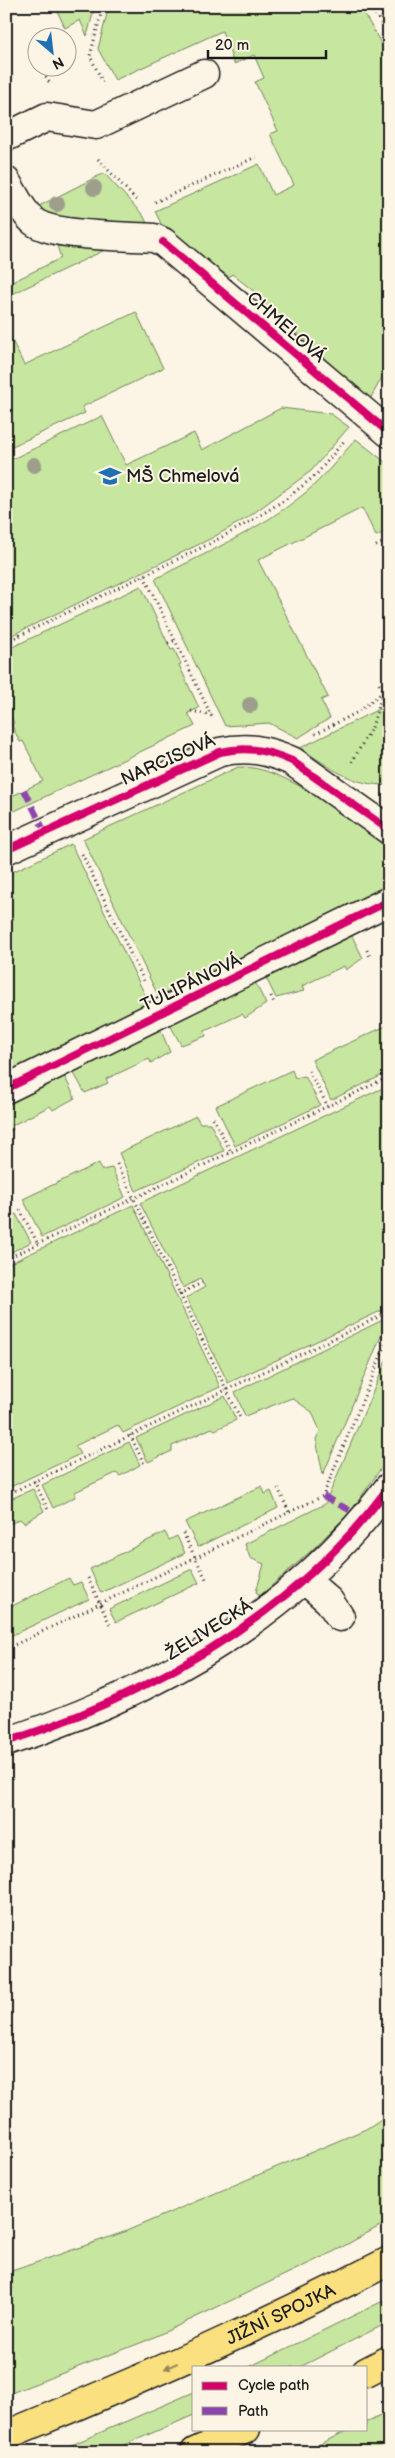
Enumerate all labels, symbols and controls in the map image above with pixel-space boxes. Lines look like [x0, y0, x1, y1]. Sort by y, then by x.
north arrow [28, 28, 78, 78]
scale bar [208, 28, 325, 60]
text: 20 m [215, 36, 249, 55]
text: N [49, 53, 67, 73]
street label: CHMELOVÁ [242, 286, 332, 367]
school or university icon: MŠ Chmelová [97, 463, 123, 489]
place label: MŠ Chmelová [126, 465, 239, 487]
street label: NARCISOVÁ [117, 728, 219, 790]
street label: TULIPÁNOVÁ [137, 948, 245, 1016]
street label: ŽELIVECKÁ [160, 1593, 256, 1665]
street label: JIŽNÍ SPOJKA [223, 2279, 339, 2349]
one-way arrow [164, 2362, 178, 2370]
legend [192, 2366, 368, 2430]
text: Cycle path [238, 2376, 309, 2395]
text: Path [238, 2402, 268, 2421]

